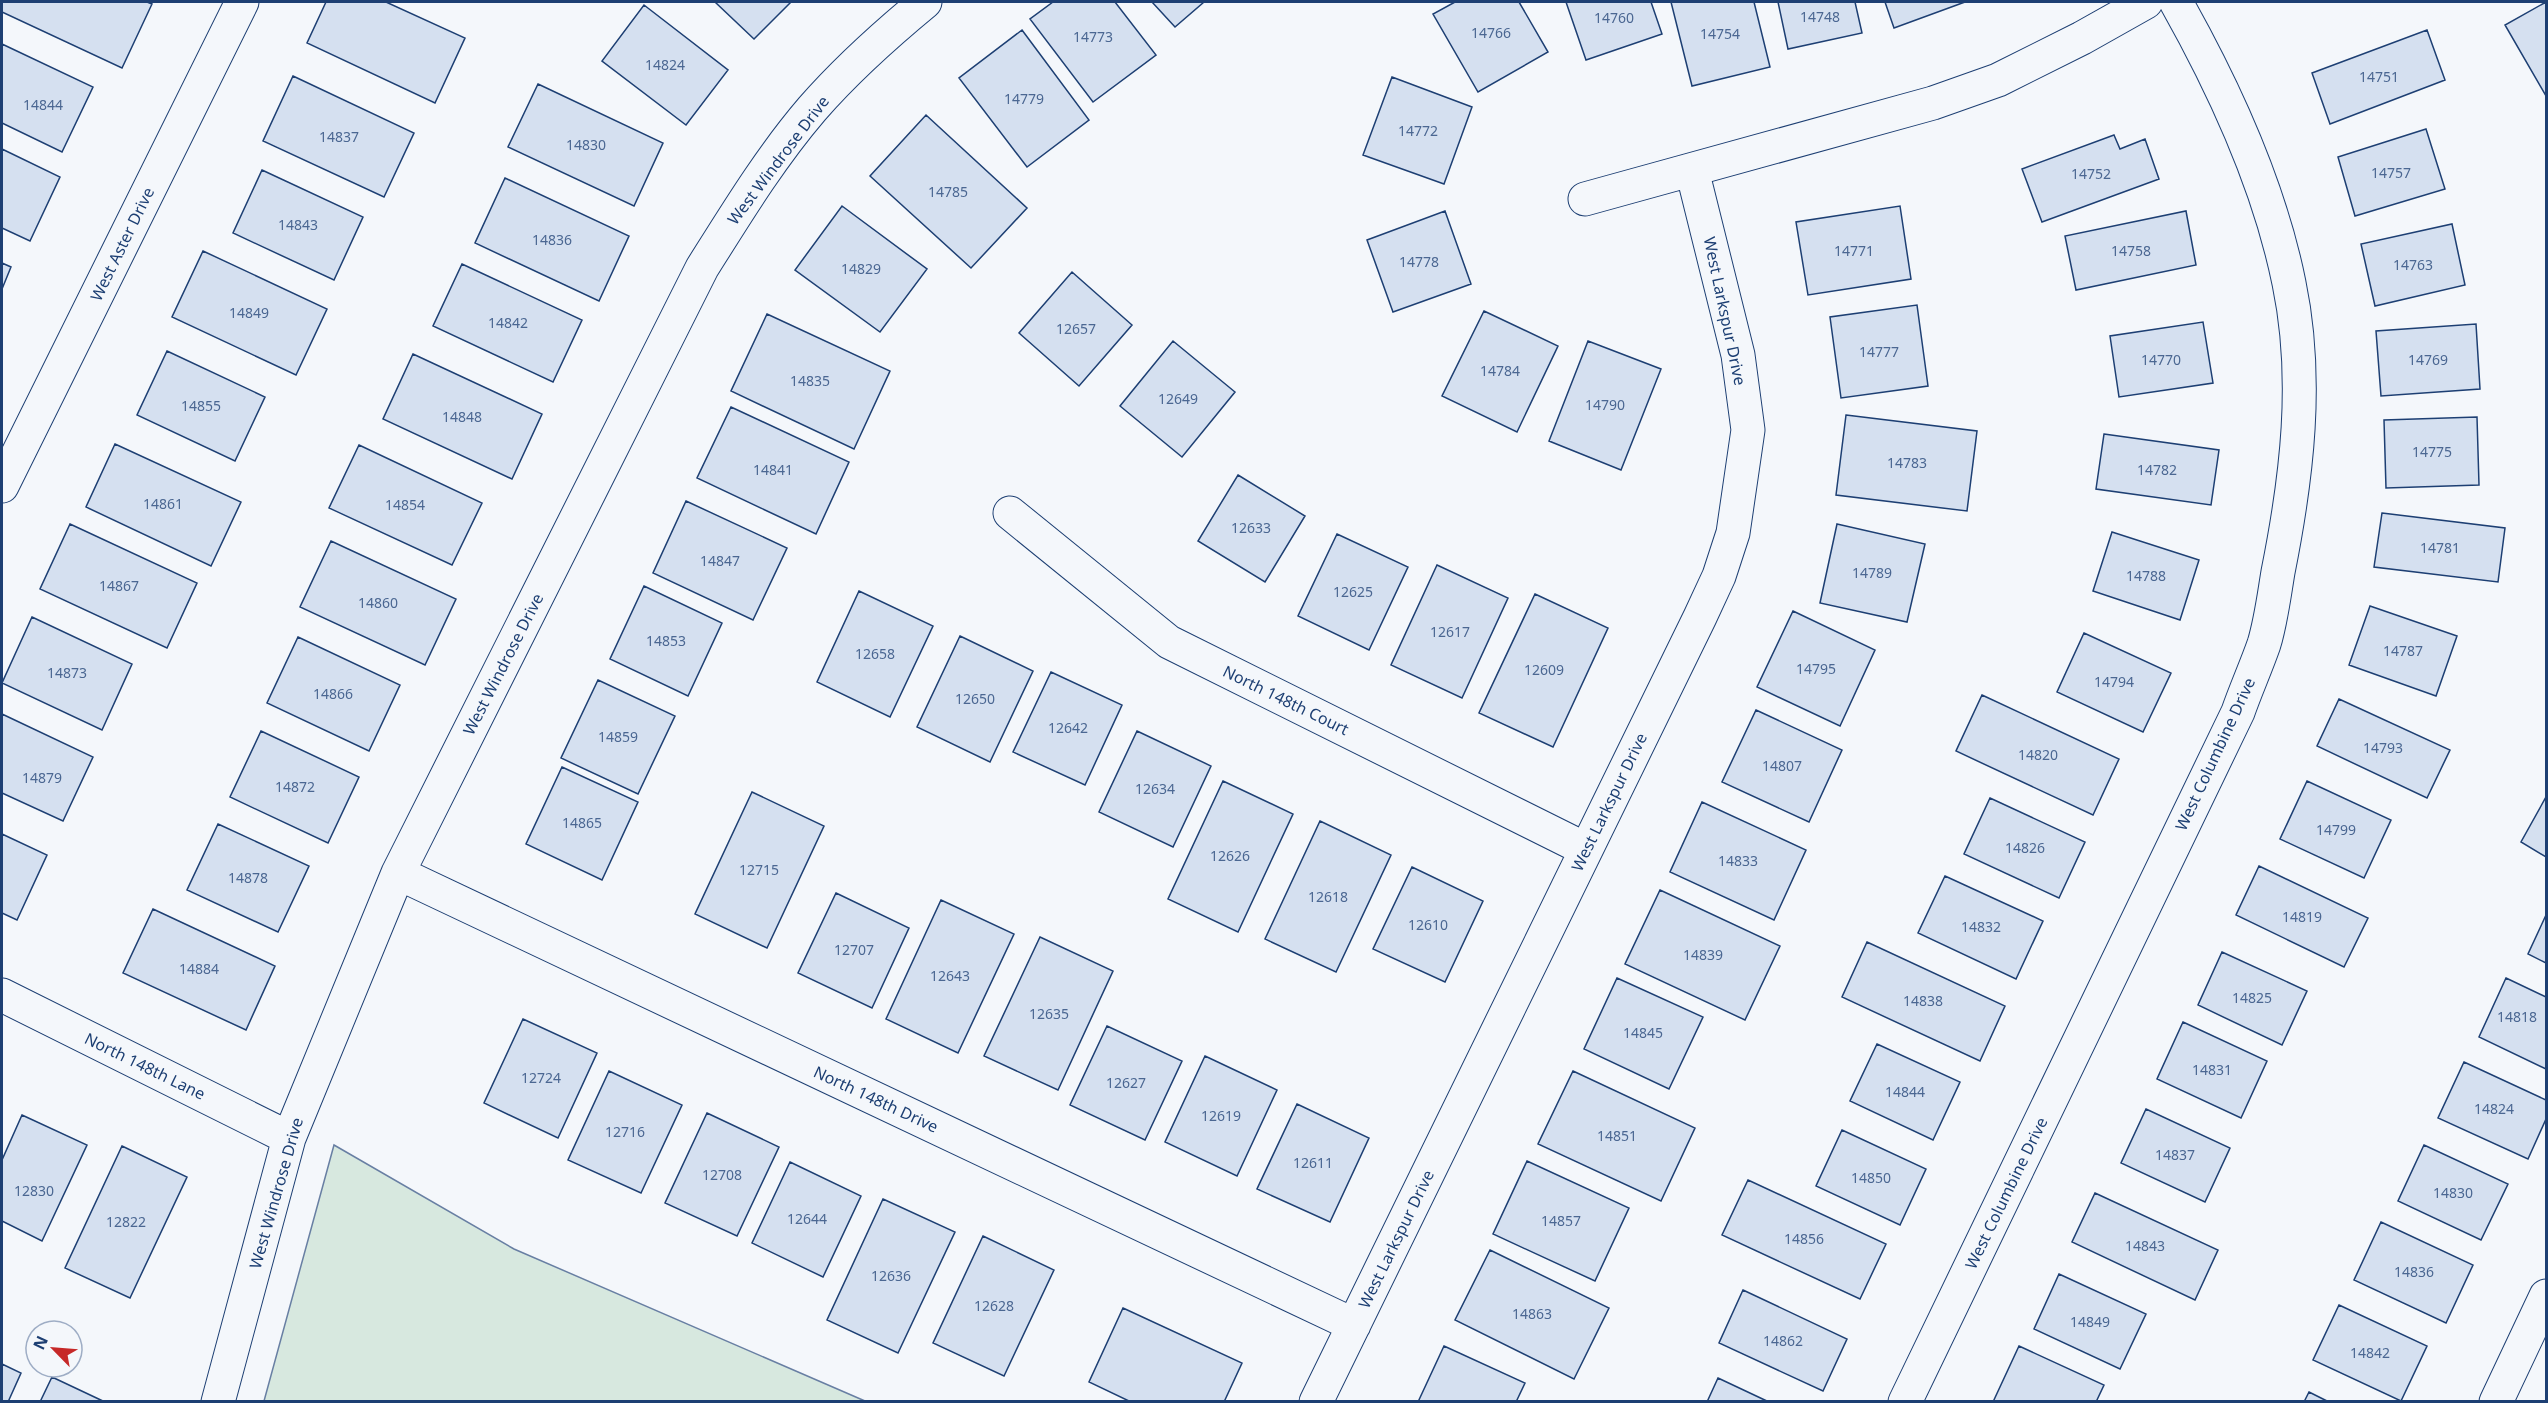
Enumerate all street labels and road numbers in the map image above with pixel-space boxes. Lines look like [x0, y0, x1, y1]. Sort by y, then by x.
street label: West Windrose Drive [722, 91, 834, 229]
street label: West Aster Drive [85, 183, 159, 305]
street label: West Larkspur Drive [1698, 235, 1752, 387]
street label: West Windrose Drive [458, 589, 548, 739]
street label: North 148th Court [1219, 660, 1353, 740]
street label: West Columbine Drive [2170, 674, 2260, 834]
street label: West Larkspur Drive [1566, 729, 1652, 875]
street label: North 148th Lane [81, 1027, 209, 1105]
street label: North 148th Drive [810, 1060, 942, 1138]
street label: West Columbine Drive [1960, 1113, 2052, 1273]
street label: West Windrose Drive [244, 1115, 308, 1271]
street label: West Larkspur Drive [1353, 1166, 1439, 1312]

